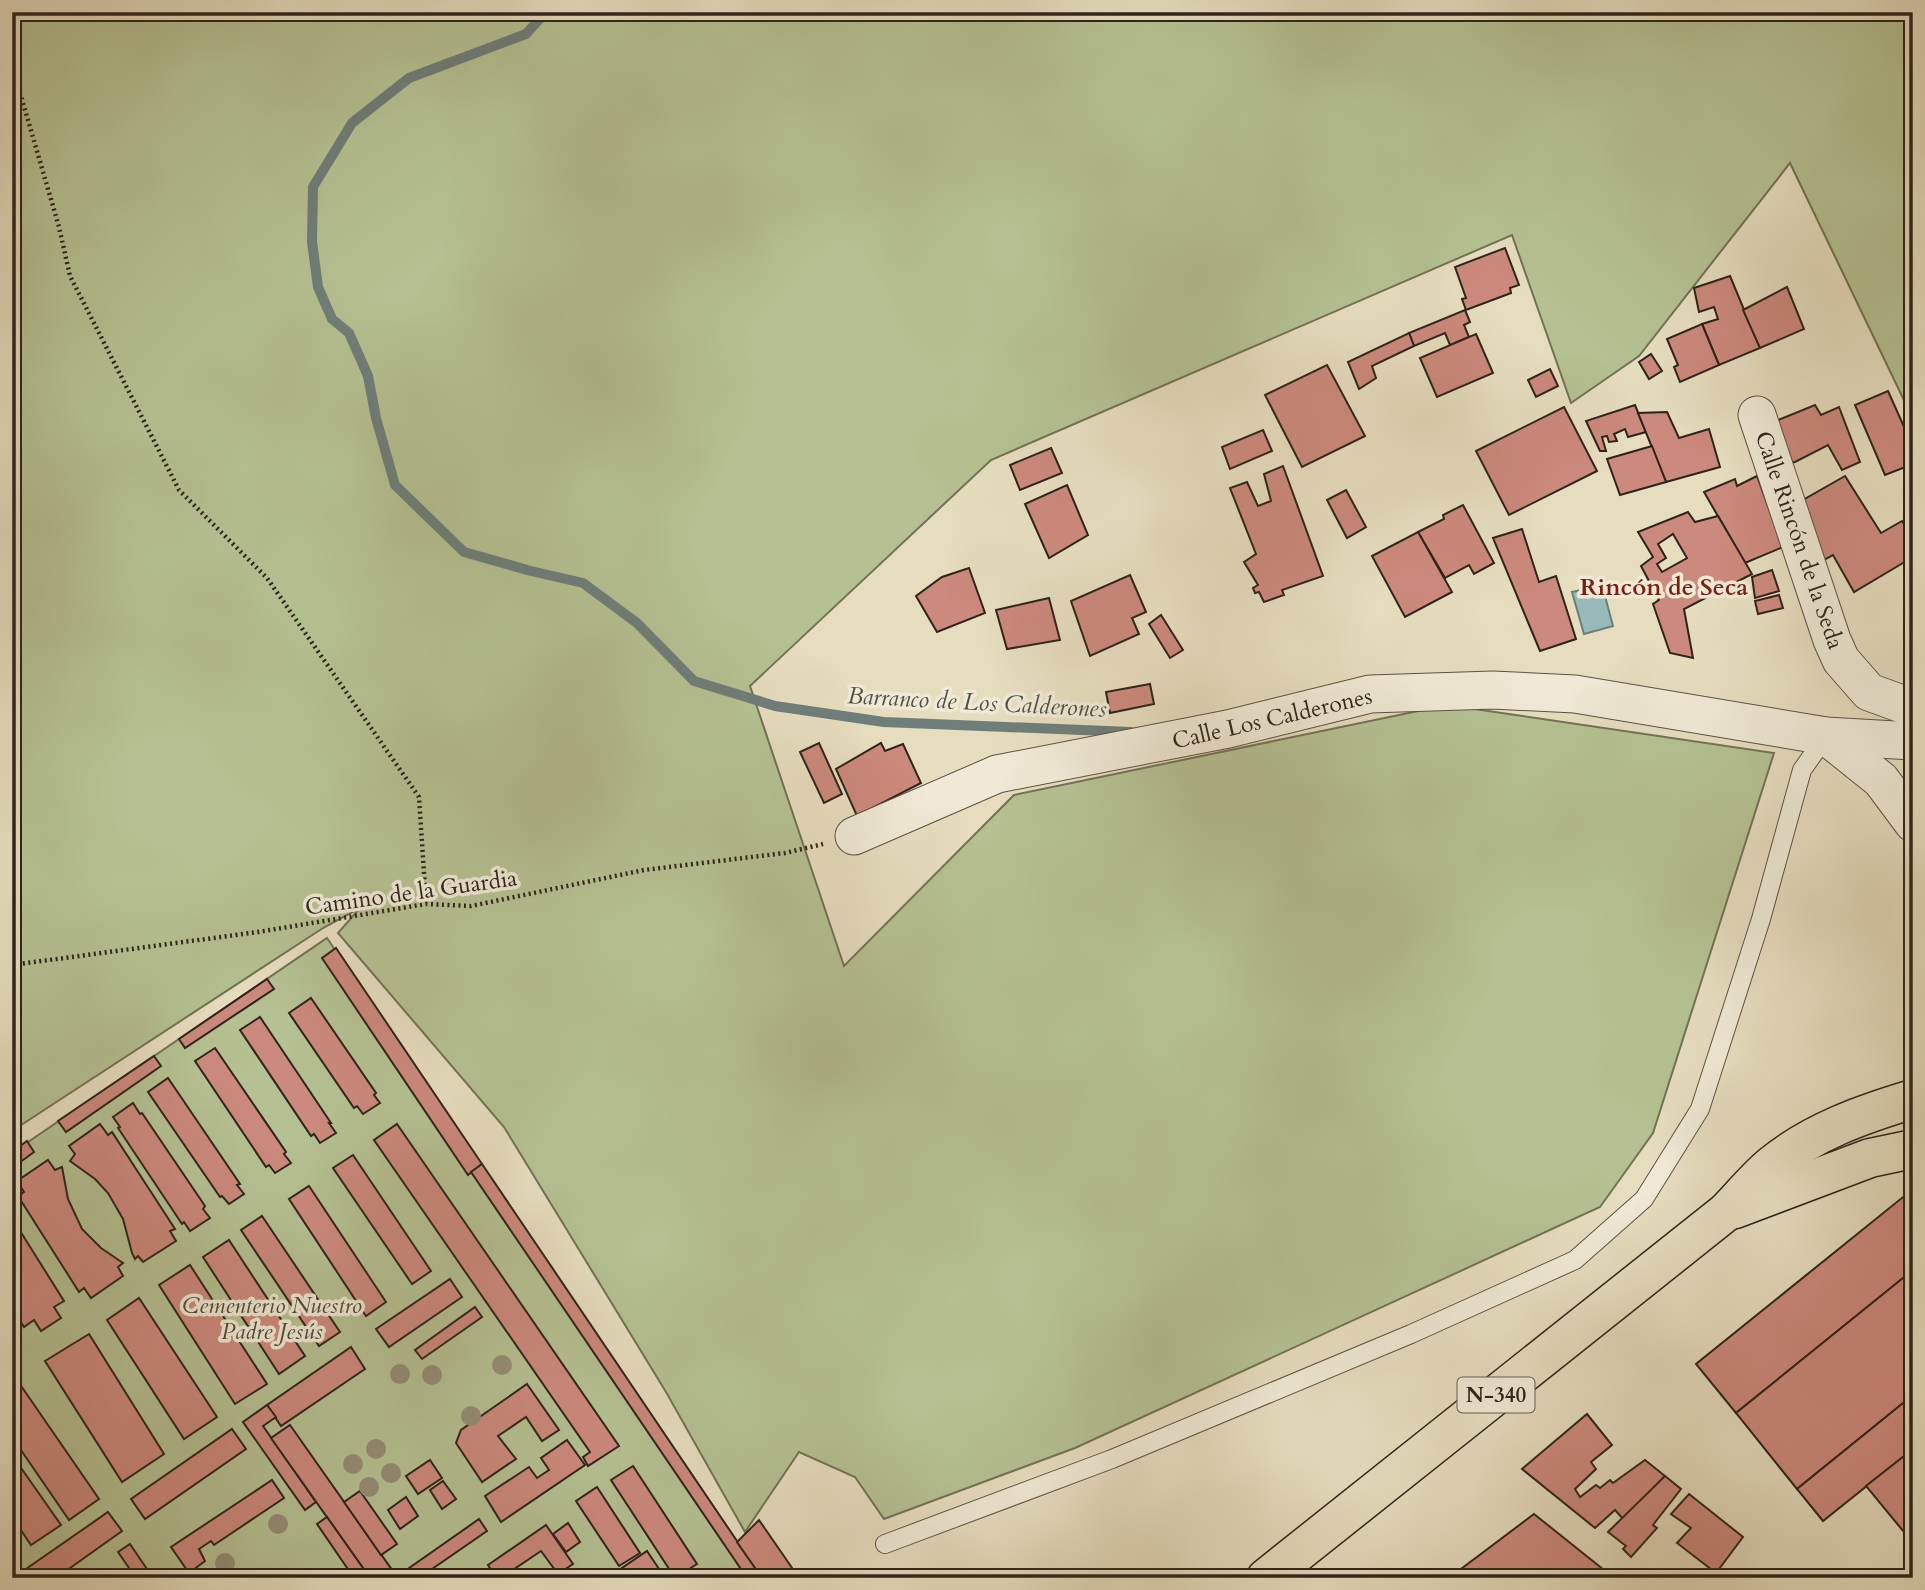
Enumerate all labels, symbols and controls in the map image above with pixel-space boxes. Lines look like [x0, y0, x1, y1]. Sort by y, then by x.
street label: Calle Rincón de la Seda [1748, 427, 1851, 653]
district label: Rincón de Seca [1580, 571, 1748, 604]
water label: Barranco de Los Calderones [847, 679, 1107, 726]
street label: Calle Los Calderones [1169, 680, 1375, 757]
street label: Camino de la Guardia [303, 862, 519, 923]
park label: Cementerio Nuestro Padre Jesús [182, 1290, 362, 1347]
road number: N-340 [1458, 1378, 1534, 1412]

